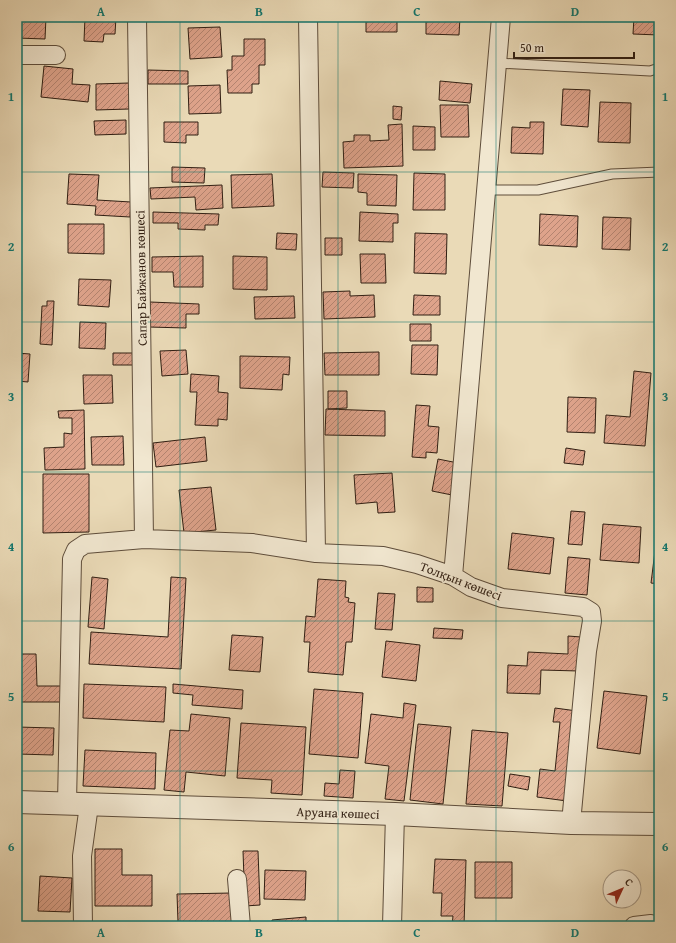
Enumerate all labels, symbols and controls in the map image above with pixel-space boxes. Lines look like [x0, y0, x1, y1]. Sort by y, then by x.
text: A [97, 2, 106, 21]
text: B [255, 2, 263, 21]
text: C [413, 2, 421, 21]
text: D [571, 2, 579, 21]
scale bar [514, 34, 634, 60]
text: 50 m [520, 39, 544, 56]
text: 1 [8, 87, 14, 106]
text: 1 [662, 87, 668, 106]
street label: Сапар Байжанов көшесі [130, 210, 152, 346]
text: 2 [8, 237, 15, 256]
text: 2 [662, 237, 669, 256]
text: 3 [8, 387, 14, 406]
text: 3 [662, 387, 668, 406]
text: 4 [8, 537, 15, 556]
text: 4 [662, 537, 669, 556]
street label: Толқын көшесі [417, 557, 505, 605]
text: 5 [8, 687, 15, 706]
text: 5 [662, 687, 669, 706]
street label: Аруана көшесі [296, 802, 380, 824]
text: 6 [8, 837, 15, 856]
text: 6 [662, 837, 669, 856]
north arrow [602, 869, 642, 909]
text: С [621, 874, 637, 890]
text: A [97, 923, 106, 942]
text: B [255, 923, 263, 942]
text: C [413, 923, 421, 942]
text: D [571, 923, 579, 942]

